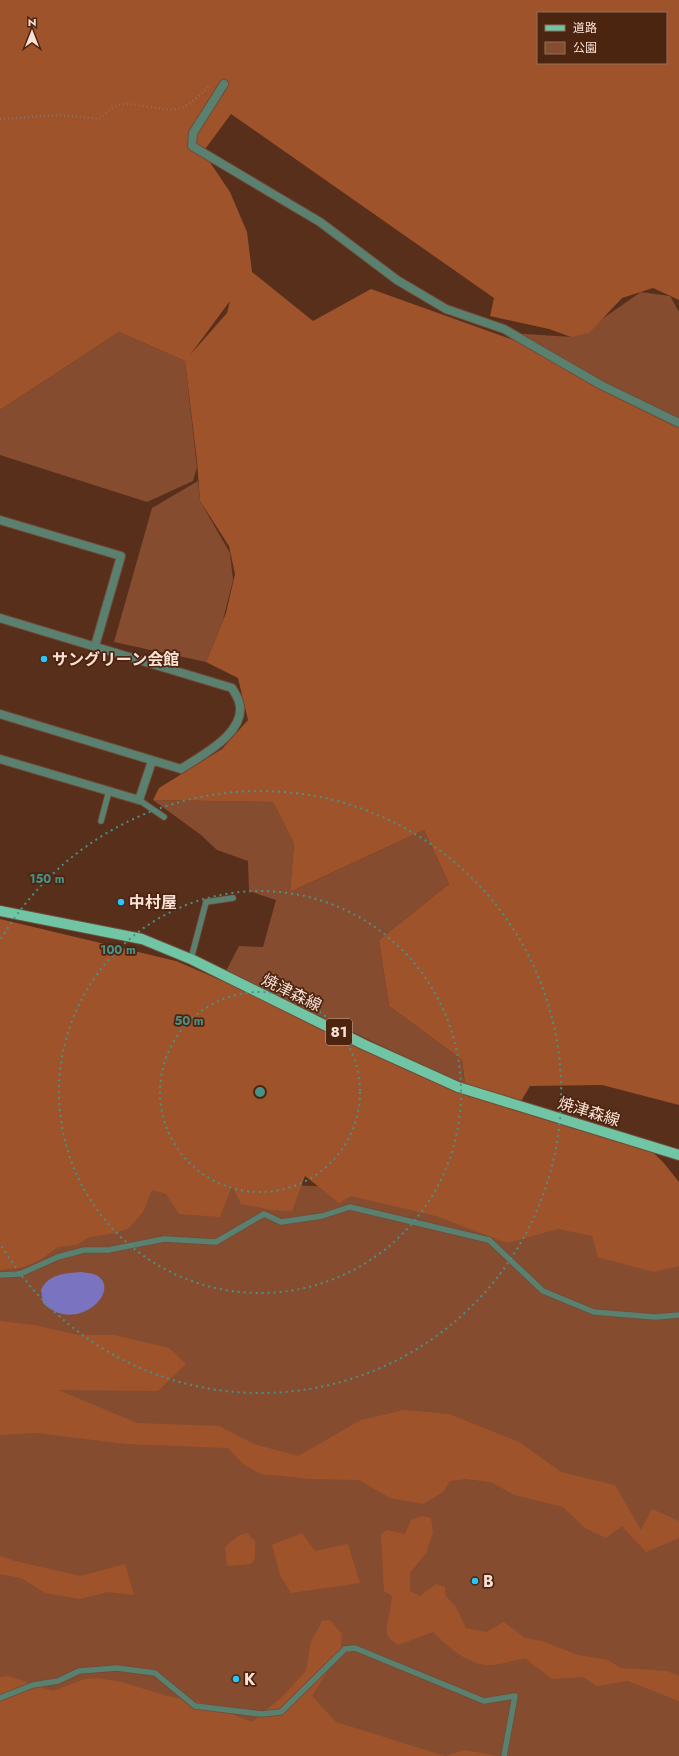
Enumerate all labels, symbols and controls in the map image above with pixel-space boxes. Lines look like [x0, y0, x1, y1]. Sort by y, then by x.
north arrow [12, 12, 52, 52]
legend [537, 12, 667, 64]
text: N [28, 14, 36, 30]
text: 道路 [573, 19, 597, 37]
text: 公園 [573, 39, 597, 57]
place label: サングリーン会館 [52, 648, 179, 671]
marker: サングリーン会館 [39, 654, 49, 664]
text: 150 m [29, 870, 65, 888]
place label: 中村屋 [129, 891, 177, 914]
marker: 中村屋 [116, 897, 126, 907]
text: 100 m [100, 941, 136, 959]
street label: 焼津森線 [258, 968, 326, 1017]
text: 50 m [174, 1012, 204, 1030]
road number: 81 [326, 1019, 352, 1045]
centre of rings [253, 1085, 267, 1099]
street label: 焼津森線 [555, 1091, 623, 1132]
place label: B [483, 1570, 494, 1593]
marker: B [470, 1576, 480, 1586]
place label: K [244, 1668, 256, 1691]
marker: K [231, 1674, 241, 1684]

